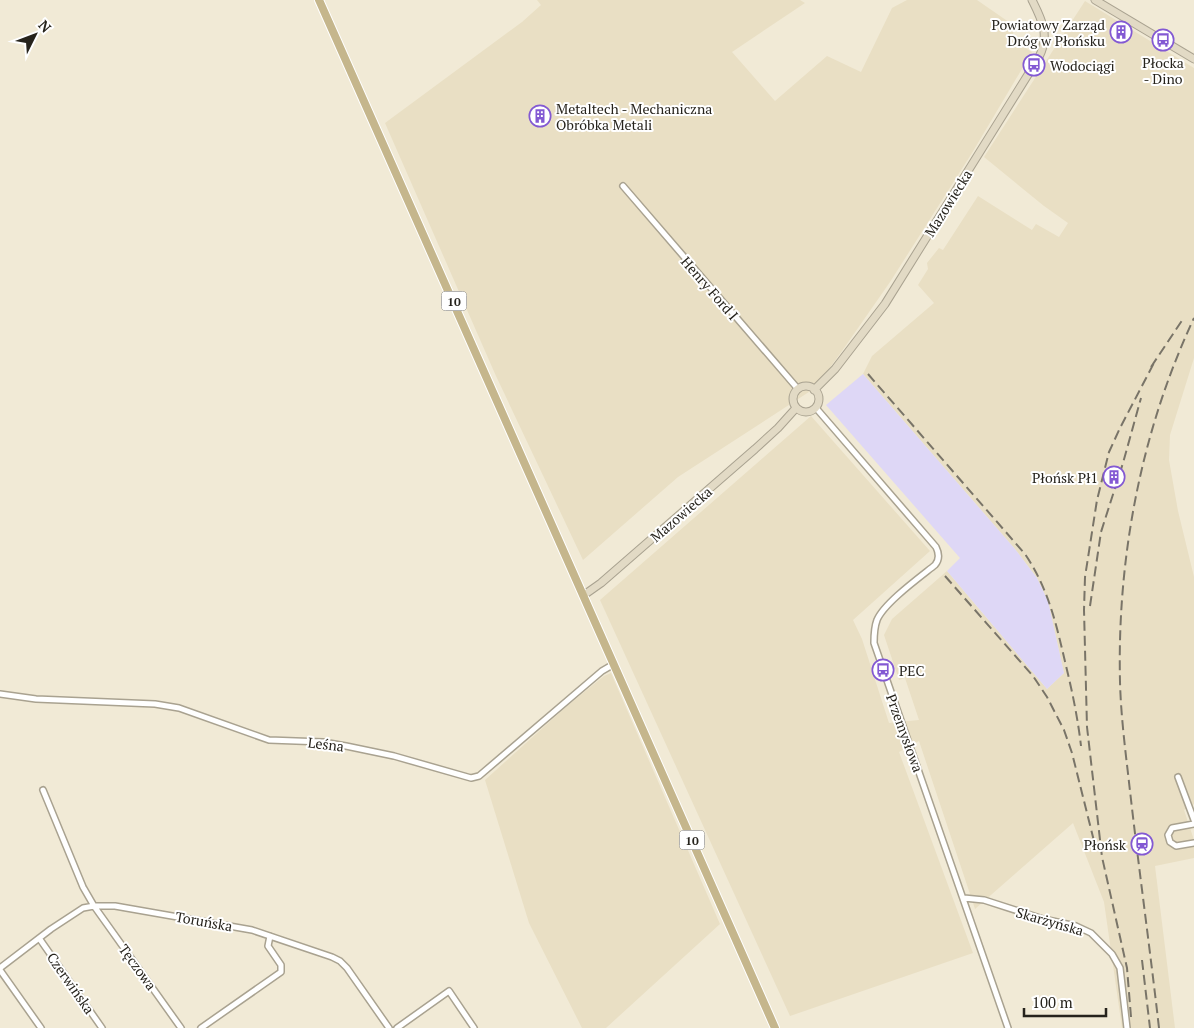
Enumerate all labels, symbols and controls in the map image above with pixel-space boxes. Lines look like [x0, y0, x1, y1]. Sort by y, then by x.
north arrow [10, 10, 60, 60]
place label: Powiatowy Zarząd Dróg w Płońsku [992, 15, 1105, 50]
text: N [34, 16, 56, 37]
building icon: Powiatowy Zarząd Dróg w Płońsku [1109, 20, 1133, 44]
bus stop icon: Płocka - Dino [1151, 28, 1175, 52]
bus stop icon: Wodociągi [1022, 53, 1046, 77]
place label: Płocka - Dino [1142, 53, 1184, 88]
place label: Wodociągi [1050, 56, 1115, 75]
place label: Metaltech - Mechaniczna Obróbka Metali [556, 99, 712, 134]
building icon: Metaltech - Mechaniczna Obróbka Metali [528, 104, 552, 128]
street label: Mazowiecka [920, 166, 976, 240]
street label: Henry Ford I [677, 252, 743, 324]
road number: 10 [442, 292, 466, 310]
building icon: Płońsk Pł1 [1102, 465, 1126, 489]
place label: Płońsk Pł1 [1032, 468, 1098, 487]
street label: Mazowiecka [646, 482, 716, 546]
bus stop icon: PEC [871, 658, 895, 682]
place label: PEC [899, 661, 925, 680]
street label: Przemysłowa [882, 691, 928, 775]
street label: Leśna [307, 732, 345, 756]
road number: 10 [680, 830, 704, 850]
station icon: Płońsk [1130, 832, 1154, 856]
place label: Płońsk [1084, 835, 1127, 854]
street label: Skarżyńska [1014, 902, 1086, 940]
street label: Toruńska [174, 907, 234, 935]
street label: Tęczowa [115, 940, 161, 994]
street label: Czerwińska [43, 948, 99, 1018]
scale bar [1024, 986, 1106, 1018]
text: 100 m [1032, 992, 1073, 1012]

